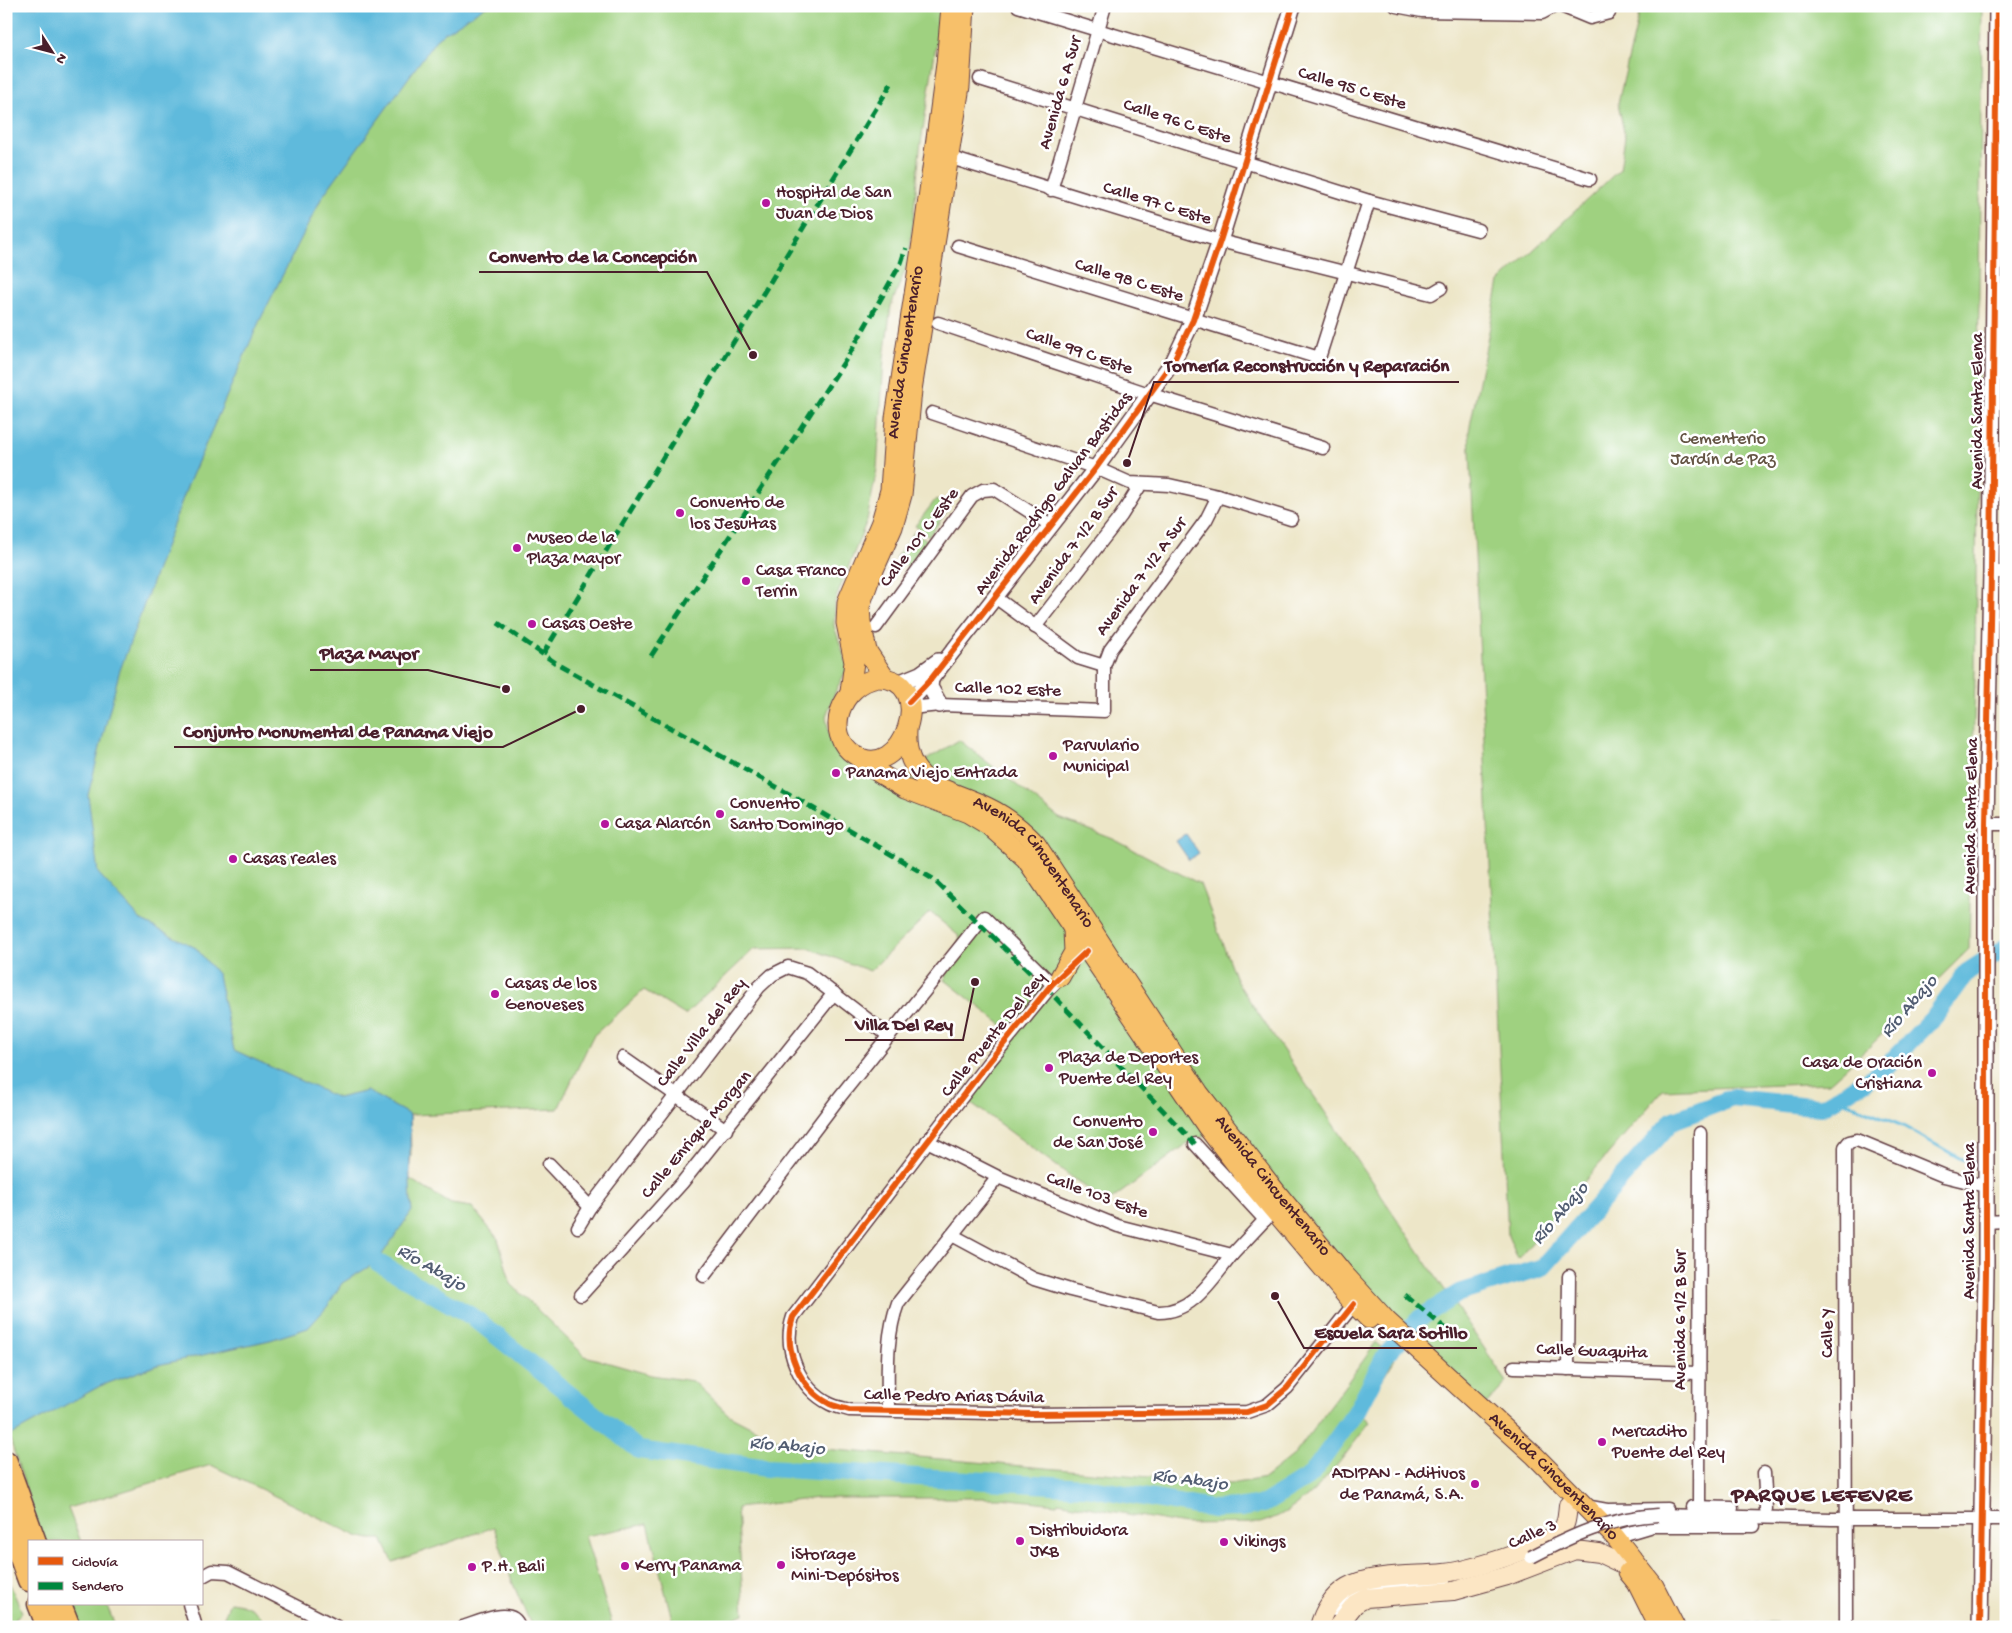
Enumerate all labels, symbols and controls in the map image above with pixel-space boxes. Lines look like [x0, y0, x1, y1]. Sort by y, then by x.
north arrow [28, 28, 78, 78]
street label: Avenida 6 A Sur [1035, 33, 1088, 152]
text: N [51, 49, 70, 67]
street label: Calle 95 C Este [1295, 63, 1410, 116]
street label: Calle 96 C Este [1120, 95, 1234, 150]
street label: Calle 97 C Este [1100, 178, 1214, 231]
place label: Hospital de San Juan de Dios [776, 183, 892, 225]
marker: Hospital de San Juan de Dios [760, 197, 772, 209]
callout: Convento de la Concepción [479, 238, 707, 272]
text: Convento de la Concepción [488, 247, 698, 270]
street label: Calle 98 C Este [1072, 254, 1187, 308]
street label: Avenida Cincuentenario [883, 264, 929, 439]
street label: Calle 99 C Este [1023, 324, 1136, 380]
street label: Avenida Santa Elena [1968, 332, 1989, 489]
callout: Tornería Reconstrucción y Reparación [1154, 348, 1459, 382]
text: Tornería Reconstrucción y Reparación [1163, 356, 1450, 379]
street label: Avenida Rodrigo Galvan Bastidas [971, 387, 1138, 600]
park label: Cementerio Jardín de Paz [1670, 429, 1777, 471]
street label: Avenida 7 1/2 B Sur [1024, 482, 1125, 609]
street label: Calle 101 C Este [876, 484, 965, 592]
place label: Convento de los Jesuitas [690, 493, 785, 535]
marker: Convento de los Jesuitas [674, 507, 686, 519]
street label: Avenida 7 1/2 A Sur [1092, 512, 1193, 640]
place label: Museo de la Plaza Mayor [526, 528, 622, 570]
marker: Museo de la Plaza Mayor [511, 542, 523, 554]
place label: Casa Franco Terrin [755, 561, 846, 603]
marker: Casa Franco Terrin [740, 575, 752, 587]
place label: Casas Oeste [542, 614, 633, 635]
marker: Casas Oeste [526, 618, 538, 630]
callout: Plaza Mayor [310, 636, 428, 670]
text: Plaza Mayor [319, 644, 420, 667]
street label: Calle 102 Este [955, 678, 1062, 702]
callout: Conjunto Monumental de Panama Viejo [174, 713, 503, 747]
text: Conjunto Monumental de Panama Viejo [182, 722, 493, 745]
place label: Parvulario Municipal [1062, 736, 1139, 778]
street label: Avenida Santa Elena [1960, 737, 1984, 894]
marker: Parvulario Municipal [1047, 750, 1059, 762]
place label: Panama Viejo Entrada [845, 763, 1019, 784]
marker: Panama Viejo Entrada [830, 767, 842, 779]
street label: Avenida Cincuentenario [970, 791, 1099, 932]
place label: Convento Santo Domingo [730, 794, 844, 836]
marker: Convento Santo Domingo [714, 808, 726, 820]
place label: Casa Alarcón [615, 814, 711, 835]
marker: Casa Alarcón [599, 818, 611, 830]
place label: Casas reales [243, 849, 337, 870]
marker: Casas reales [227, 853, 239, 865]
street label: Calle Puente Del Rey [937, 968, 1051, 1102]
water label: Río Abajo [1877, 970, 1944, 1043]
place label: Casas de los Genoveses [505, 974, 598, 1016]
street label: Calle Villa del Rey [653, 974, 751, 1092]
marker: Casas de los Genoveses [489, 988, 501, 1000]
callout: Villa Del Rey [845, 1006, 963, 1040]
text: Villa Del Rey [854, 1015, 954, 1038]
place label: Plaza de Deportes Puente del Rey [1058, 1048, 1199, 1090]
place label: Casa de Oración Cristiana [1802, 1053, 1923, 1095]
marker: Plaza de Deportes Puente del Rey [1043, 1062, 1055, 1074]
street label: Calle Enrique Morgan [637, 1066, 757, 1203]
marker: Casa de Oración Cristiana [1926, 1067, 1938, 1079]
street label: Avenida Cincuentenario [1210, 1111, 1335, 1261]
place label: Convento de San José [1053, 1112, 1144, 1154]
marker: Convento de San José [1147, 1126, 1159, 1138]
street label: Avenida Santa Elena [1960, 1142, 1981, 1299]
street label: Calle 103 Este [1043, 1168, 1151, 1224]
water label: Río Abajo [1528, 1177, 1595, 1250]
water label: Río Abajo [393, 1240, 470, 1298]
street label: Avenida 6 1/2 B Sur [1671, 1248, 1692, 1390]
street label: Calle Y [1818, 1308, 1839, 1358]
callout: Escuela Sara Sotillo [1304, 1314, 1477, 1348]
text: Escuela Sara Sotillo [1314, 1323, 1468, 1346]
street label: Calle Guaquita [1536, 1340, 1649, 1364]
street label: Calle Pedro Arias Dávila [864, 1385, 1045, 1409]
street label: Avenida Cincuentenario [1484, 1408, 1623, 1545]
place label: Mercadito Puente del Rey [1611, 1422, 1725, 1464]
water label: Río Abajo [748, 1432, 827, 1462]
marker: Mercadito Puente del Rey [1596, 1436, 1608, 1448]
place label: ADIPAN - Aditivos de Panamá, S.A. [1332, 1464, 1466, 1506]
water label: Río Abajo [1151, 1465, 1230, 1497]
marker: ADIPAN - Aditivos de Panamá, S.A. [1469, 1478, 1481, 1490]
district label: PARQUE LEFEVRE [1730, 1484, 1913, 1510]
street label: Calle 3 [1506, 1515, 1560, 1555]
place label: Distribuidora JKB [1029, 1521, 1129, 1563]
place label: Vikings [1233, 1532, 1287, 1553]
marker: Distribuidora JKB [1014, 1535, 1026, 1547]
marker: Vikings [1218, 1536, 1230, 1548]
legend [28, 1540, 202, 1606]
place label: iStorage Mini-Depósitos [791, 1545, 900, 1587]
text: Ciclovía [72, 1554, 118, 1572]
place label: Kerry Panama [635, 1556, 742, 1577]
place label: P.H. Bali [481, 1557, 545, 1578]
marker: iStorage Mini-Depósitos [775, 1559, 787, 1571]
marker: Kerry Panama [619, 1560, 631, 1572]
marker: P.H. Bali [466, 1561, 478, 1573]
text: Sendero [72, 1578, 124, 1596]

